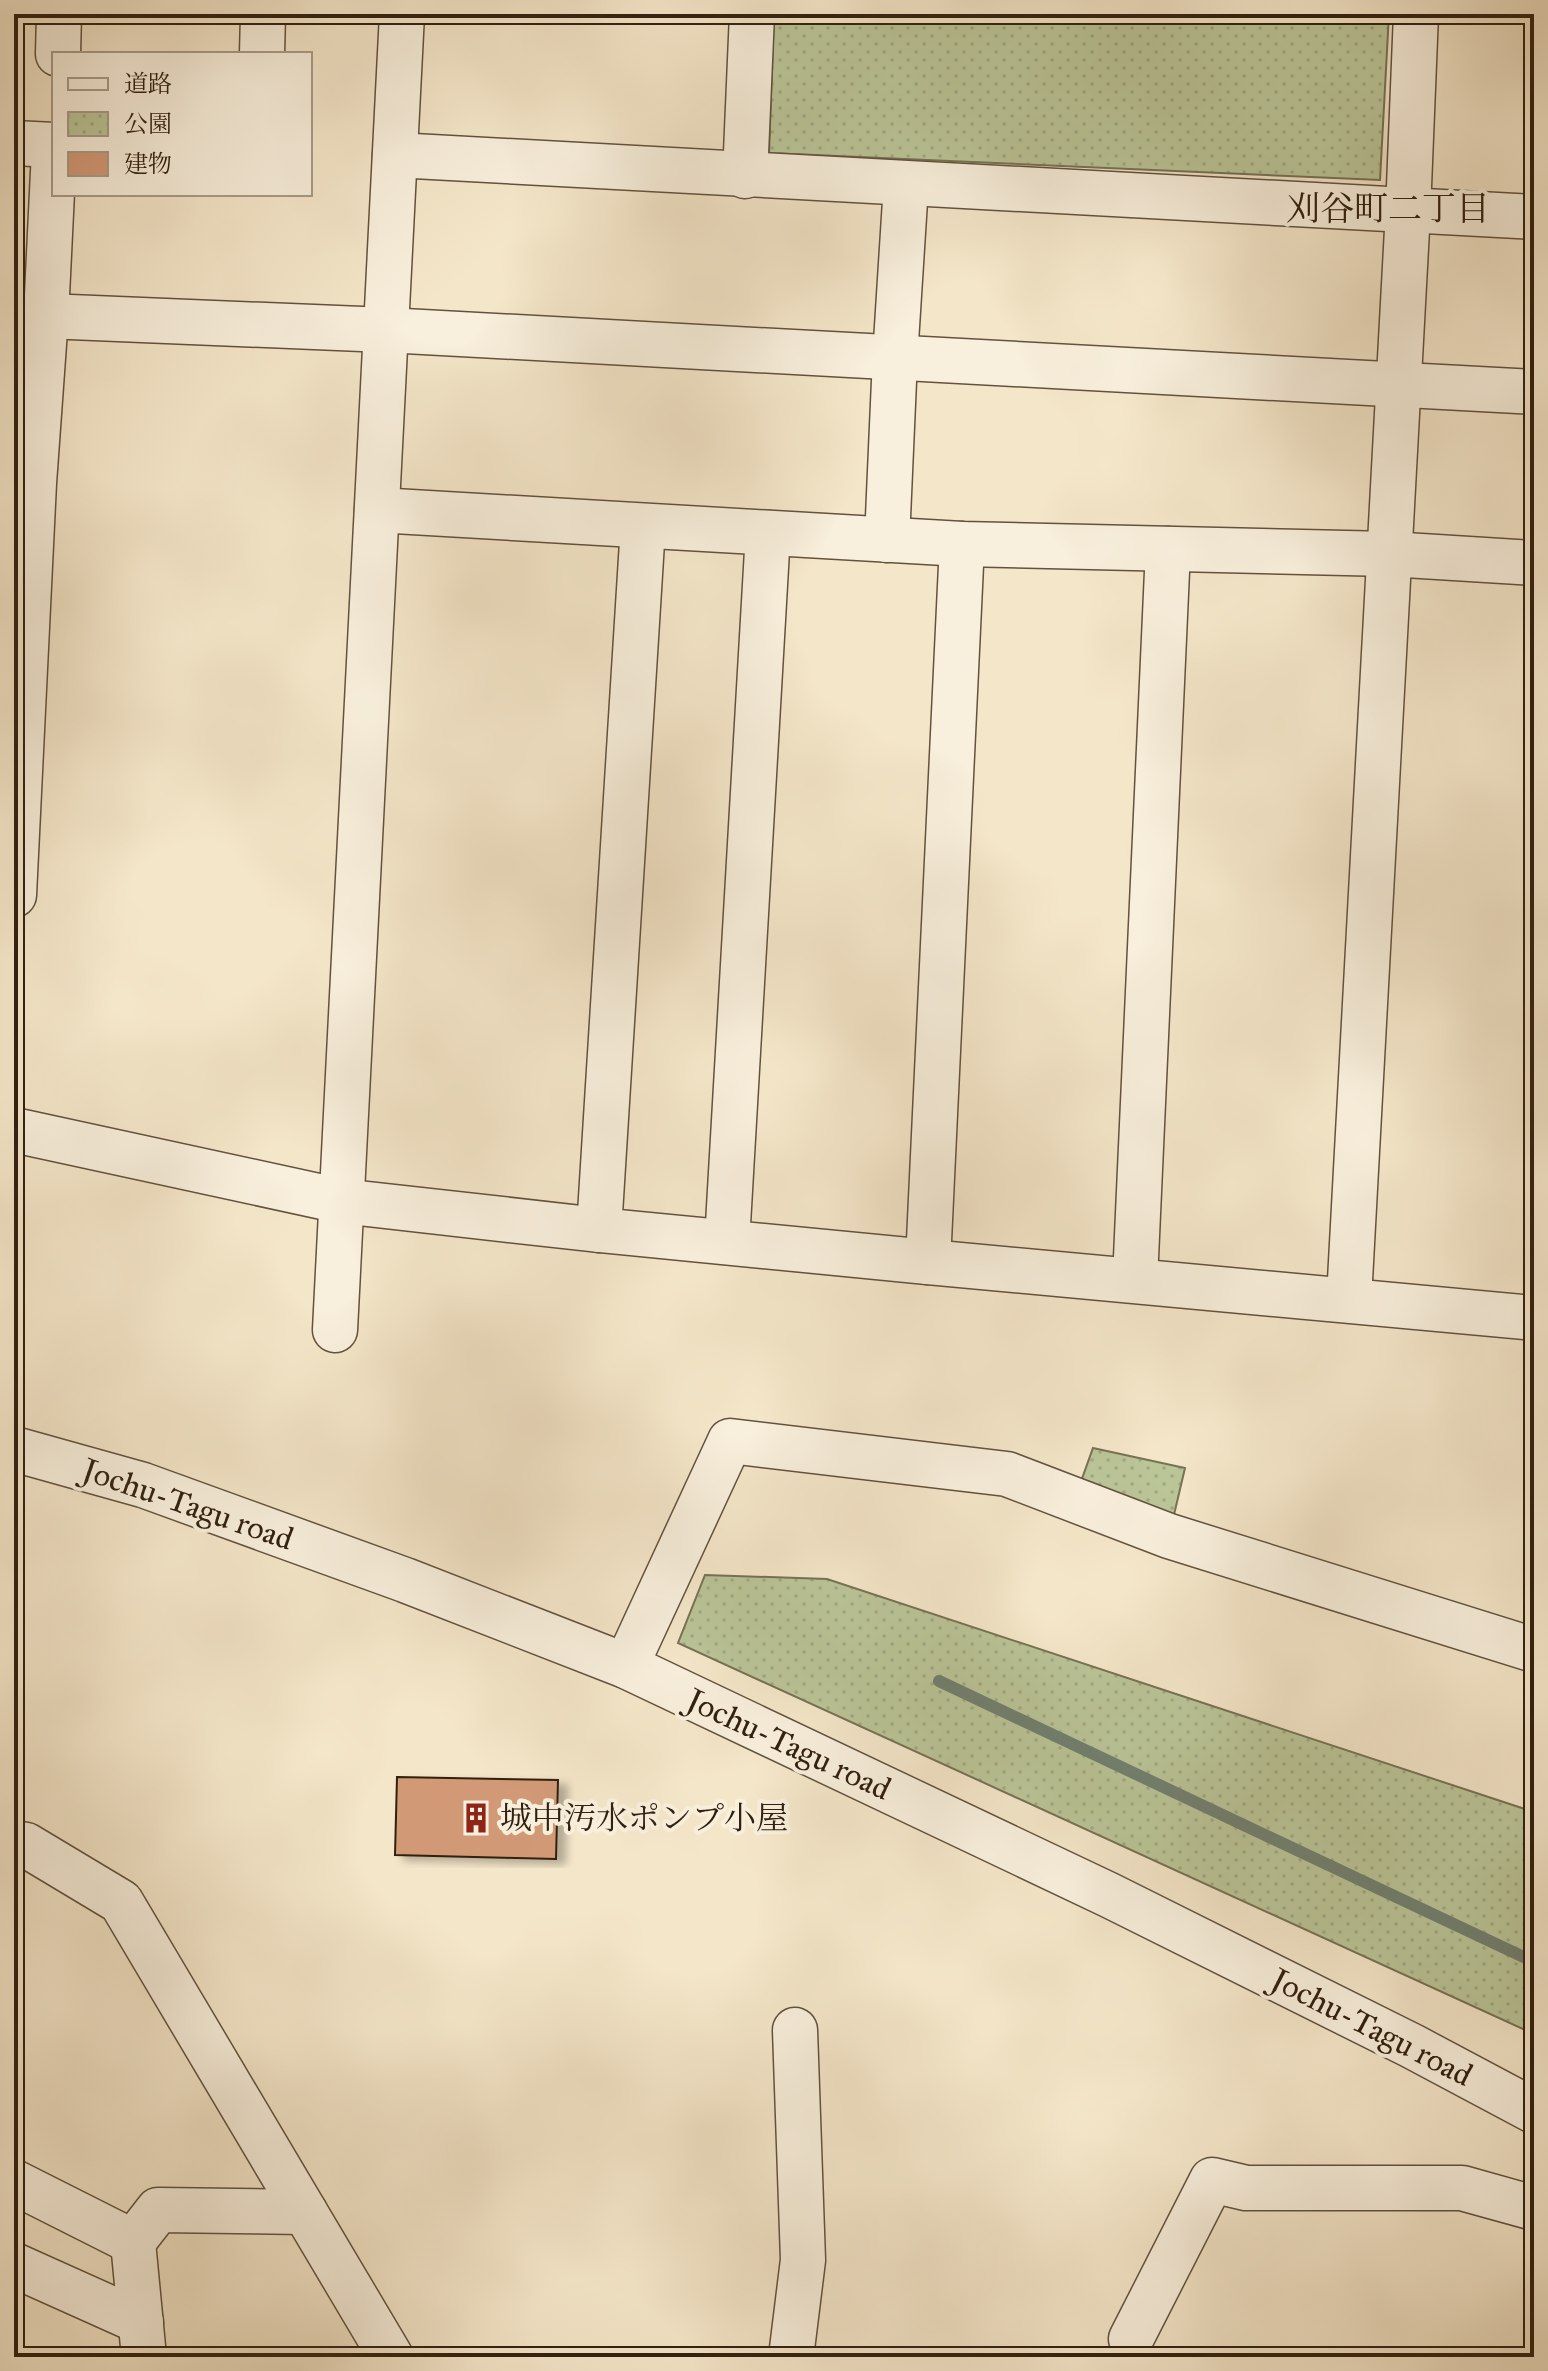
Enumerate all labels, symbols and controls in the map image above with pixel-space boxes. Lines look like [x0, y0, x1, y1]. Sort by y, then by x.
legend [52, 52, 312, 196]
text: 道路 [124, 69, 172, 99]
text: 公園 [124, 109, 172, 139]
text: 建物 [124, 149, 172, 179]
district label: 刈谷町二丁目 [1286, 188, 1490, 229]
street label: Jochu-Tagu road [74, 1449, 298, 1559]
street label: Jochu-Tagu road [678, 1679, 897, 1809]
place label: 城中汚水ポンプ小屋 [500, 1799, 788, 1838]
building icon: 城中汚水ポンプ小屋 [459, 1801, 493, 1835]
street label: Jochu-Tagu road [1262, 1959, 1479, 2095]

